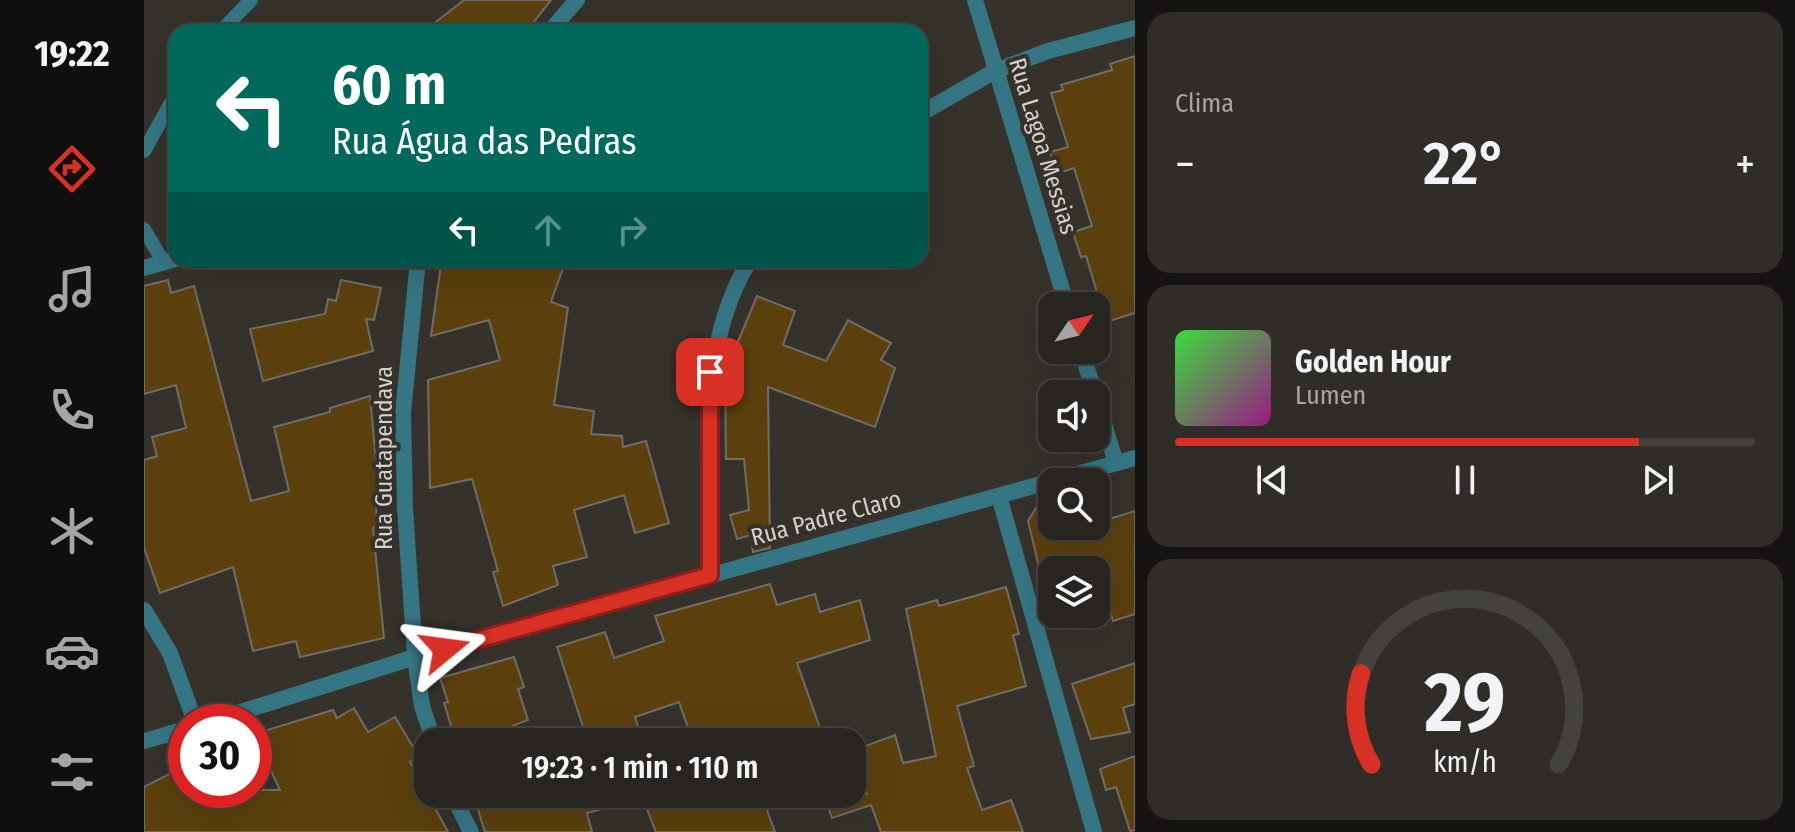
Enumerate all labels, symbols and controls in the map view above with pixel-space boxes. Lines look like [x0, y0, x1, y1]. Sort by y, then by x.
text: 19:22 [34, 32, 110, 76]
text: 60 m [332, 52, 446, 119]
street label: Rua Lagoa Messias [1003, 55, 1083, 237]
icon: left [200, 56, 304, 160]
text: Clima [1175, 88, 1234, 119]
text: Rua Água das Pedras [332, 120, 637, 164]
text: 22° [1423, 128, 1507, 200]
text: − [1175, 138, 1195, 191]
text: + [1735, 138, 1755, 191]
icon: directions [44, 141, 100, 197]
icon: left [442, 208, 486, 252]
icon: ahead [526, 208, 570, 252]
icon: right [610, 208, 654, 252]
icon: music [44, 261, 100, 317]
north arrow [1038, 292, 1110, 364]
map controls [1038, 292, 1110, 628]
pin [676, 338, 744, 406]
text: Golden Hour [1295, 344, 1451, 380]
icon: arrive [688, 350, 732, 394]
street label: Rua Guatapendava [370, 366, 398, 550]
button: sound [1038, 380, 1110, 452]
text: Lumen [1295, 380, 1366, 411]
icon: phone [44, 382, 100, 438]
icon: previous [1250, 458, 1294, 502]
icon: pause [1443, 458, 1487, 502]
icon: next [1636, 458, 1680, 502]
button: search [1038, 468, 1110, 540]
street label: Rua Padre Claro [748, 484, 904, 552]
icon: climate [44, 503, 100, 559]
button: layers [1038, 556, 1110, 628]
position arrow [403, 607, 487, 691]
icon: car [44, 623, 100, 679]
text: 29 [1423, 653, 1506, 753]
speed limit sign: 30 [168, 704, 272, 808]
icon: filters [44, 744, 100, 800]
text: km/h [1433, 746, 1497, 781]
text: 19:23 · 1 min · 110 m [521, 750, 759, 786]

